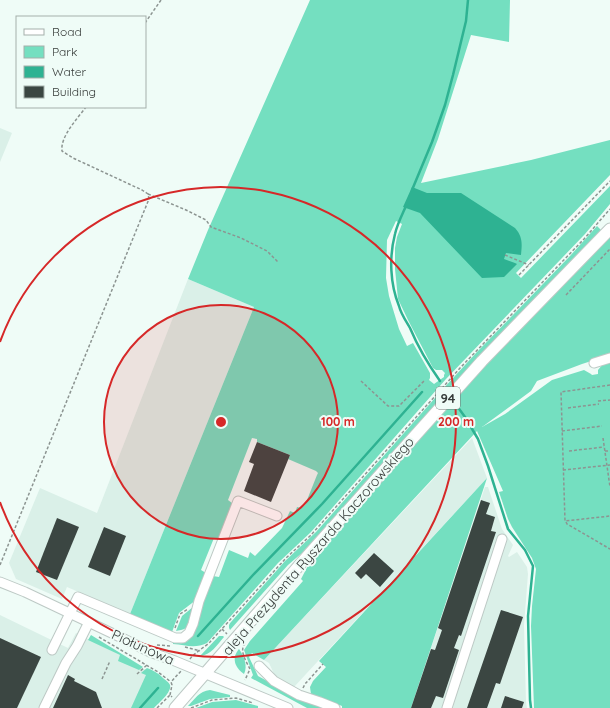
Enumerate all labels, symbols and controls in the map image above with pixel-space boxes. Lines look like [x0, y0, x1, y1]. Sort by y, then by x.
legend [16, 16, 146, 108]
text: Road [52, 24, 82, 39]
text: Park [52, 44, 77, 59]
text: Water [52, 64, 87, 79]
text: Building [52, 84, 96, 99]
road number: 94 [436, 387, 460, 409]
text: 100 m [321, 414, 355, 429]
text: 200 m [438, 414, 474, 429]
centre of rings [214, 415, 228, 429]
street label: aleja Prezydenta Ryszarda Kaczorowskiego [218, 433, 418, 659]
street label: Piołunowa [109, 625, 177, 669]

